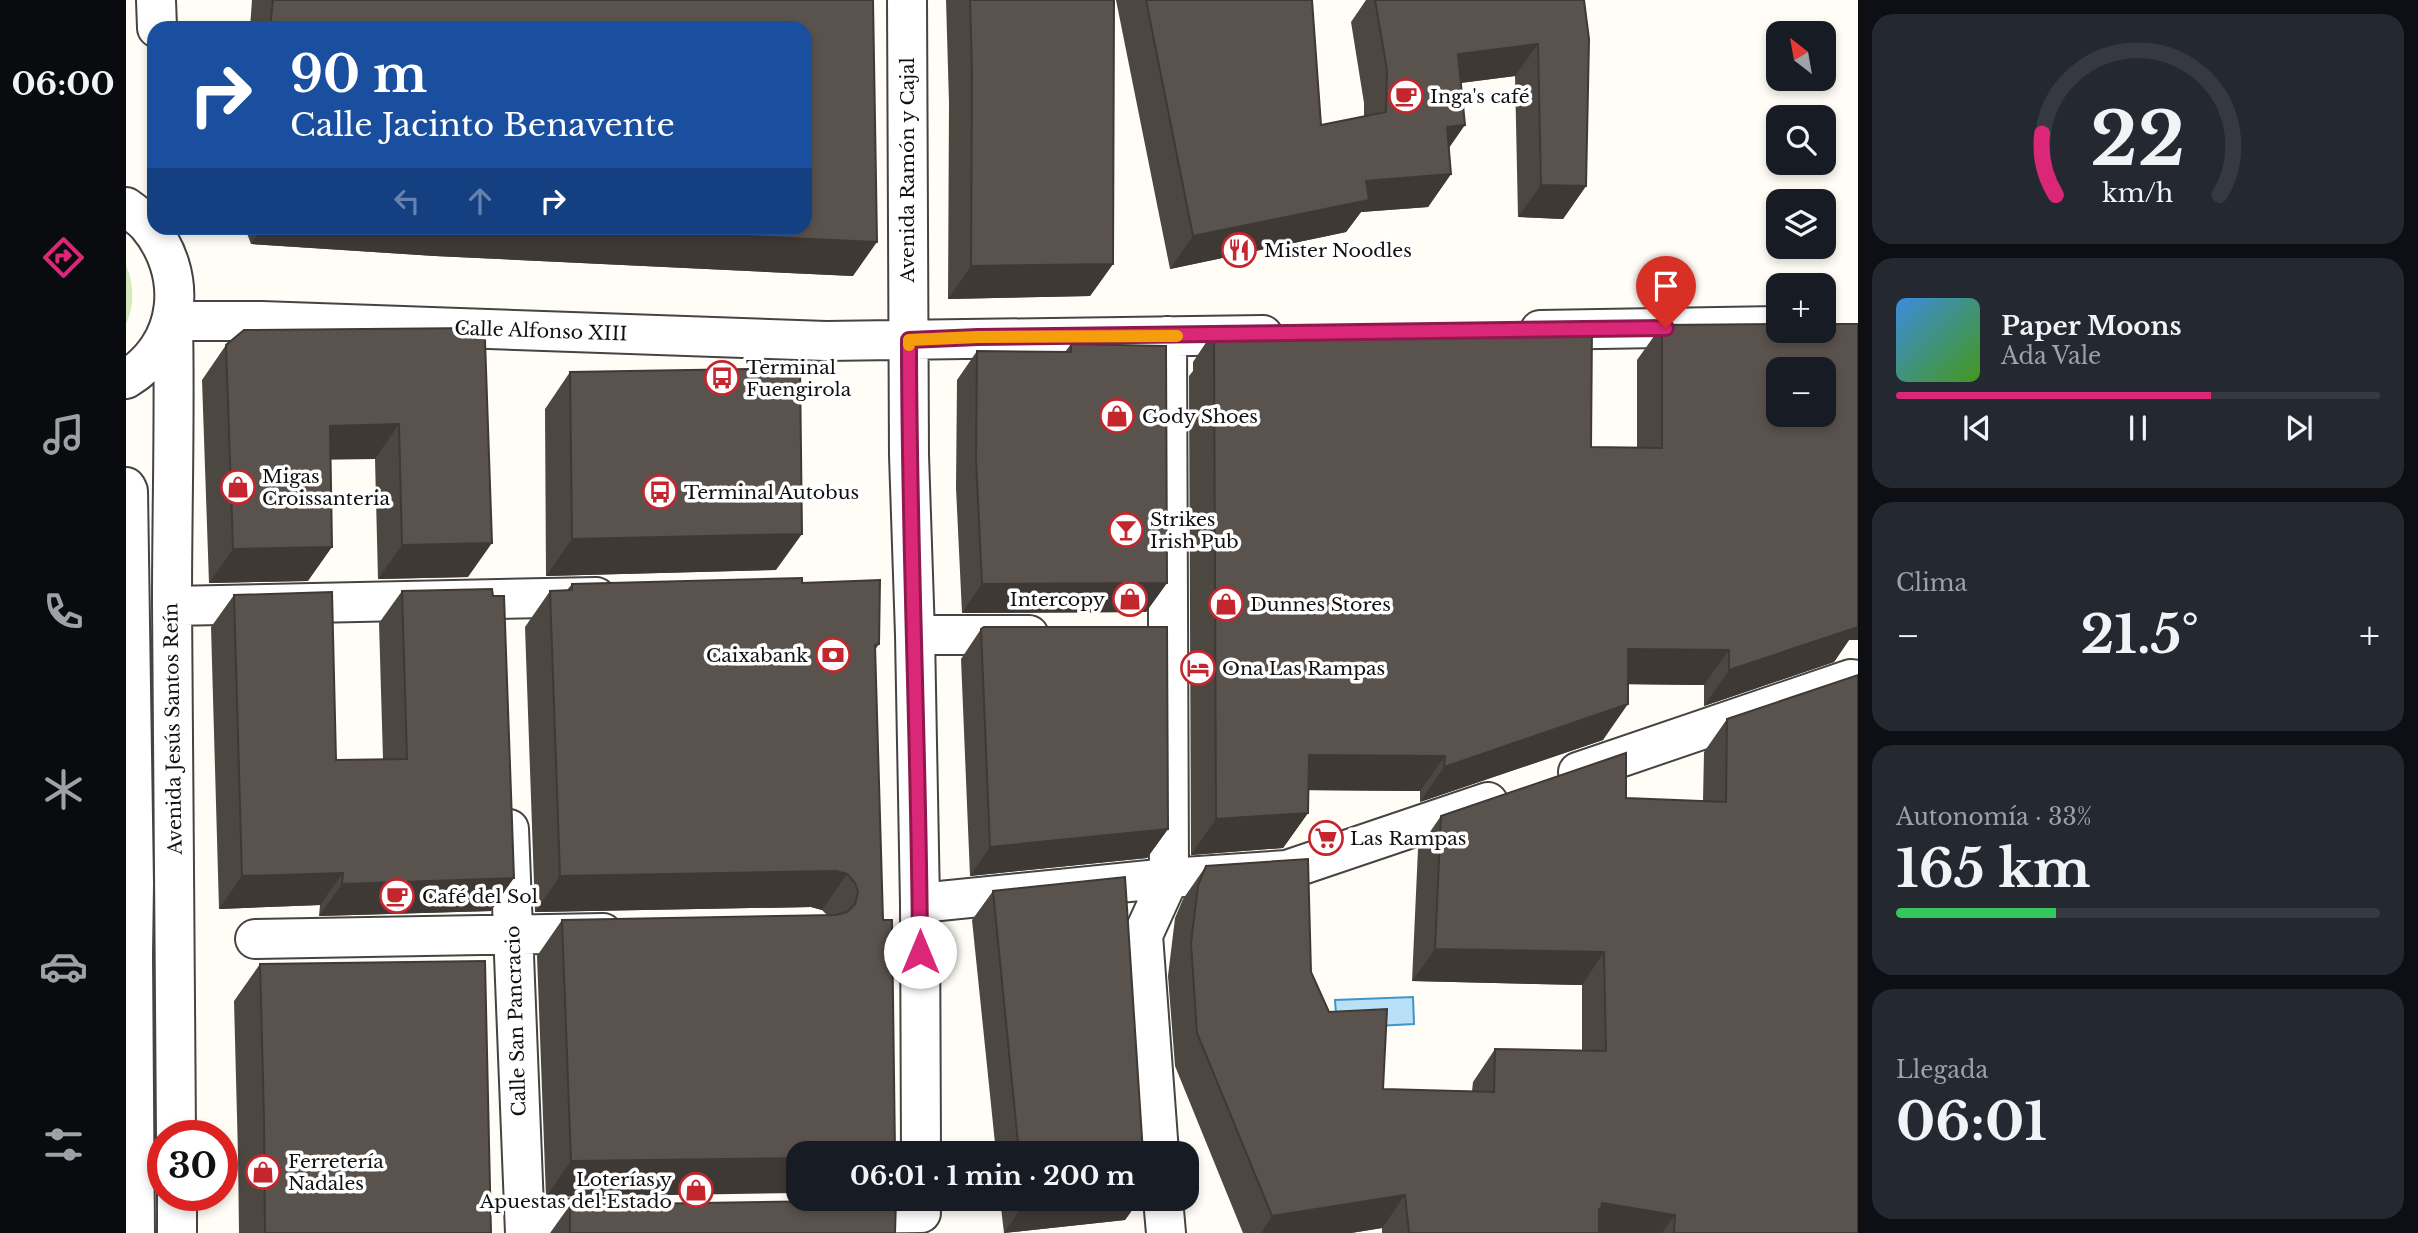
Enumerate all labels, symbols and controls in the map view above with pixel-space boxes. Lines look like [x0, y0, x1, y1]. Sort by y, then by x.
north arrow [1766, 21, 1836, 91]
map controls [1766, 21, 1836, 427]
text: 90 m [290, 44, 427, 105]
icon: right [175, 49, 266, 140]
street label: Avenida Ramón y Cajal [896, 57, 919, 284]
text: 06:00 [11, 64, 115, 104]
cafe icon: Inga's café [1387, 77, 1425, 115]
place label: Inga's café [1430, 85, 1530, 108]
text: 22 [2091, 94, 2185, 185]
text: Calle Jacinto Benavente [290, 105, 675, 145]
button: search [1766, 105, 1836, 175]
text: km/h [2103, 178, 2173, 209]
icon: left [388, 182, 426, 220]
icon: ahead [461, 182, 499, 220]
icon: right [534, 182, 572, 220]
button: layers [1766, 189, 1836, 259]
restaurant icon: Mister Noodles [1220, 231, 1258, 269]
icon: directions [39, 233, 88, 282]
place label: Mister Noodles [1264, 239, 1412, 262]
pin [1636, 256, 1696, 328]
icon: arrive [1647, 267, 1685, 305]
button: + [1766, 273, 1836, 343]
text: Paper Moons [2001, 310, 2182, 342]
street label: Calle Alfonso XIII [454, 316, 628, 346]
text: Ada Vale [2001, 342, 2101, 370]
place label: Terminal Fuengirola [746, 356, 852, 401]
button: − [1766, 357, 1836, 427]
bus stop icon: Terminal Fuengirola [703, 359, 741, 397]
shop icon: Gody Shoes [1098, 397, 1136, 435]
place label: Gody Shoes [1142, 405, 1258, 428]
icon: previous [1958, 409, 1996, 447]
icon: pause [2119, 409, 2157, 447]
icon: next [2280, 409, 2318, 447]
icon: music [39, 410, 88, 459]
place label: Migas Croissanteria [262, 465, 390, 510]
shop icon: Migas Croissanteria [219, 468, 257, 506]
bus stop icon: Terminal Autobus [641, 473, 679, 511]
place label: Terminal Autobus [684, 481, 859, 504]
place label: Strikes Irish Pub [1150, 508, 1239, 553]
bar icon: Strikes Irish Pub [1107, 511, 1145, 549]
text: Clima [1896, 569, 1967, 597]
shop icon: Intercopy [1111, 580, 1149, 618]
shop icon: Dunnes Stores [1207, 585, 1245, 623]
icon: phone [39, 587, 88, 636]
place label: Intercopy [1010, 588, 1105, 611]
place label: Dunnes Stores [1250, 593, 1391, 616]
street label: Avenida Jesús Santos Reín [159, 603, 187, 856]
text: 21.5° [2080, 603, 2199, 667]
text: − [1896, 612, 1920, 659]
text: + [2359, 612, 2380, 659]
bank icon: Caixabank [814, 636, 852, 674]
place label: Caixabank [706, 644, 808, 667]
hotel icon: Ona Las Rampas [1179, 649, 1217, 687]
place label: Ona Las Rampas [1222, 657, 1385, 680]
icon: climate [39, 765, 88, 814]
text: Autonomía · 33% [1896, 803, 2092, 831]
supermarket icon: Las Rampas [1307, 819, 1345, 857]
place label: Las Rampas [1350, 827, 1466, 850]
text: 165 km [1896, 837, 2091, 901]
cafe icon: Café del Sol [378, 877, 416, 915]
place label: Café del Sol [422, 885, 538, 908]
position arrow [883, 915, 957, 989]
street label: Calle San Pancracio [501, 925, 531, 1117]
icon: car [39, 942, 88, 991]
text: Llegada [1896, 1056, 1988, 1084]
text: 06:01 [1896, 1090, 2047, 1154]
icon: filters [39, 1120, 88, 1169]
speed limit sign: 30 [147, 1120, 238, 1211]
place label: Ferretería Nadales [288, 1150, 384, 1195]
shop icon: Ferretería Nadales [244, 1153, 282, 1191]
text: 06:01 · 1 min · 200 m [850, 1160, 1135, 1192]
place label: Loterías y Apuestas del Estado [479, 1168, 672, 1213]
shop icon: Loterías y Apuestas del Estado [677, 1171, 715, 1209]

